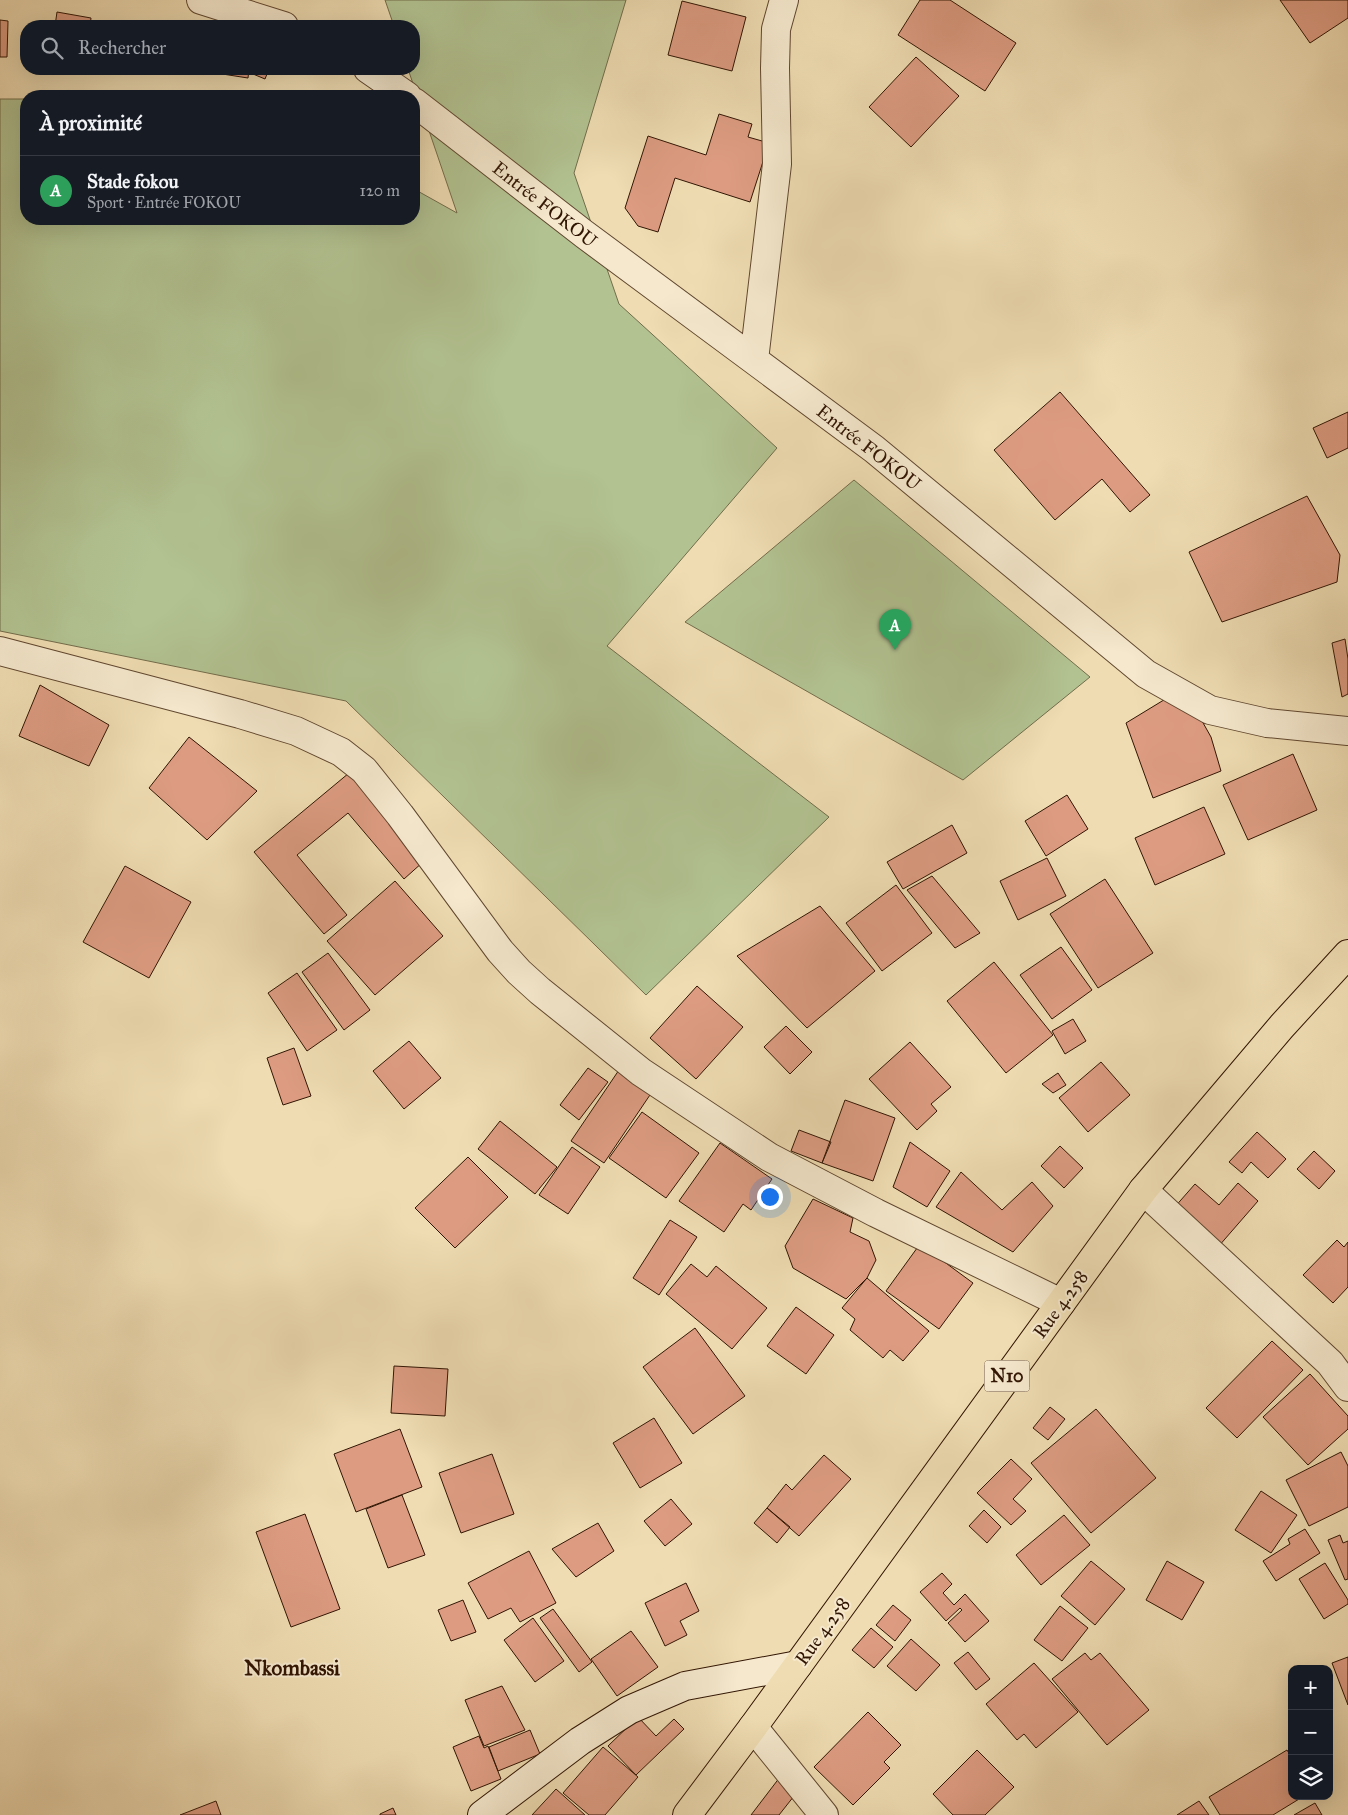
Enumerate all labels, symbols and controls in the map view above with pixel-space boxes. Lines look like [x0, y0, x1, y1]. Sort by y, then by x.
search box [20, 20, 420, 75]
icon: search [38, 34, 66, 62]
text: Rechercher [78, 36, 166, 59]
text: À proximité [40, 110, 142, 136]
street label: Entrée FOKOU [488, 156, 602, 252]
text: Stade fokou [87, 170, 179, 193]
text: A [51, 181, 61, 200]
text: 120 m [360, 181, 400, 200]
text: Sport · Entrée FOKOU [87, 193, 241, 212]
street label: Entrée FOKOU [812, 399, 926, 495]
pin: A [879, 609, 911, 650]
your location [757, 1184, 783, 1210]
street label: Rue 4.258 [1028, 1266, 1093, 1343]
road number: N10 [984, 1360, 1030, 1392]
street label: Rue 4.258 [790, 1593, 855, 1670]
district label: Nkombassi [244, 1655, 340, 1681]
map controls [1288, 1665, 1333, 1800]
button: + [1288, 1665, 1333, 1710]
button: − [1288, 1710, 1333, 1755]
button: layers [1288, 1755, 1333, 1800]

